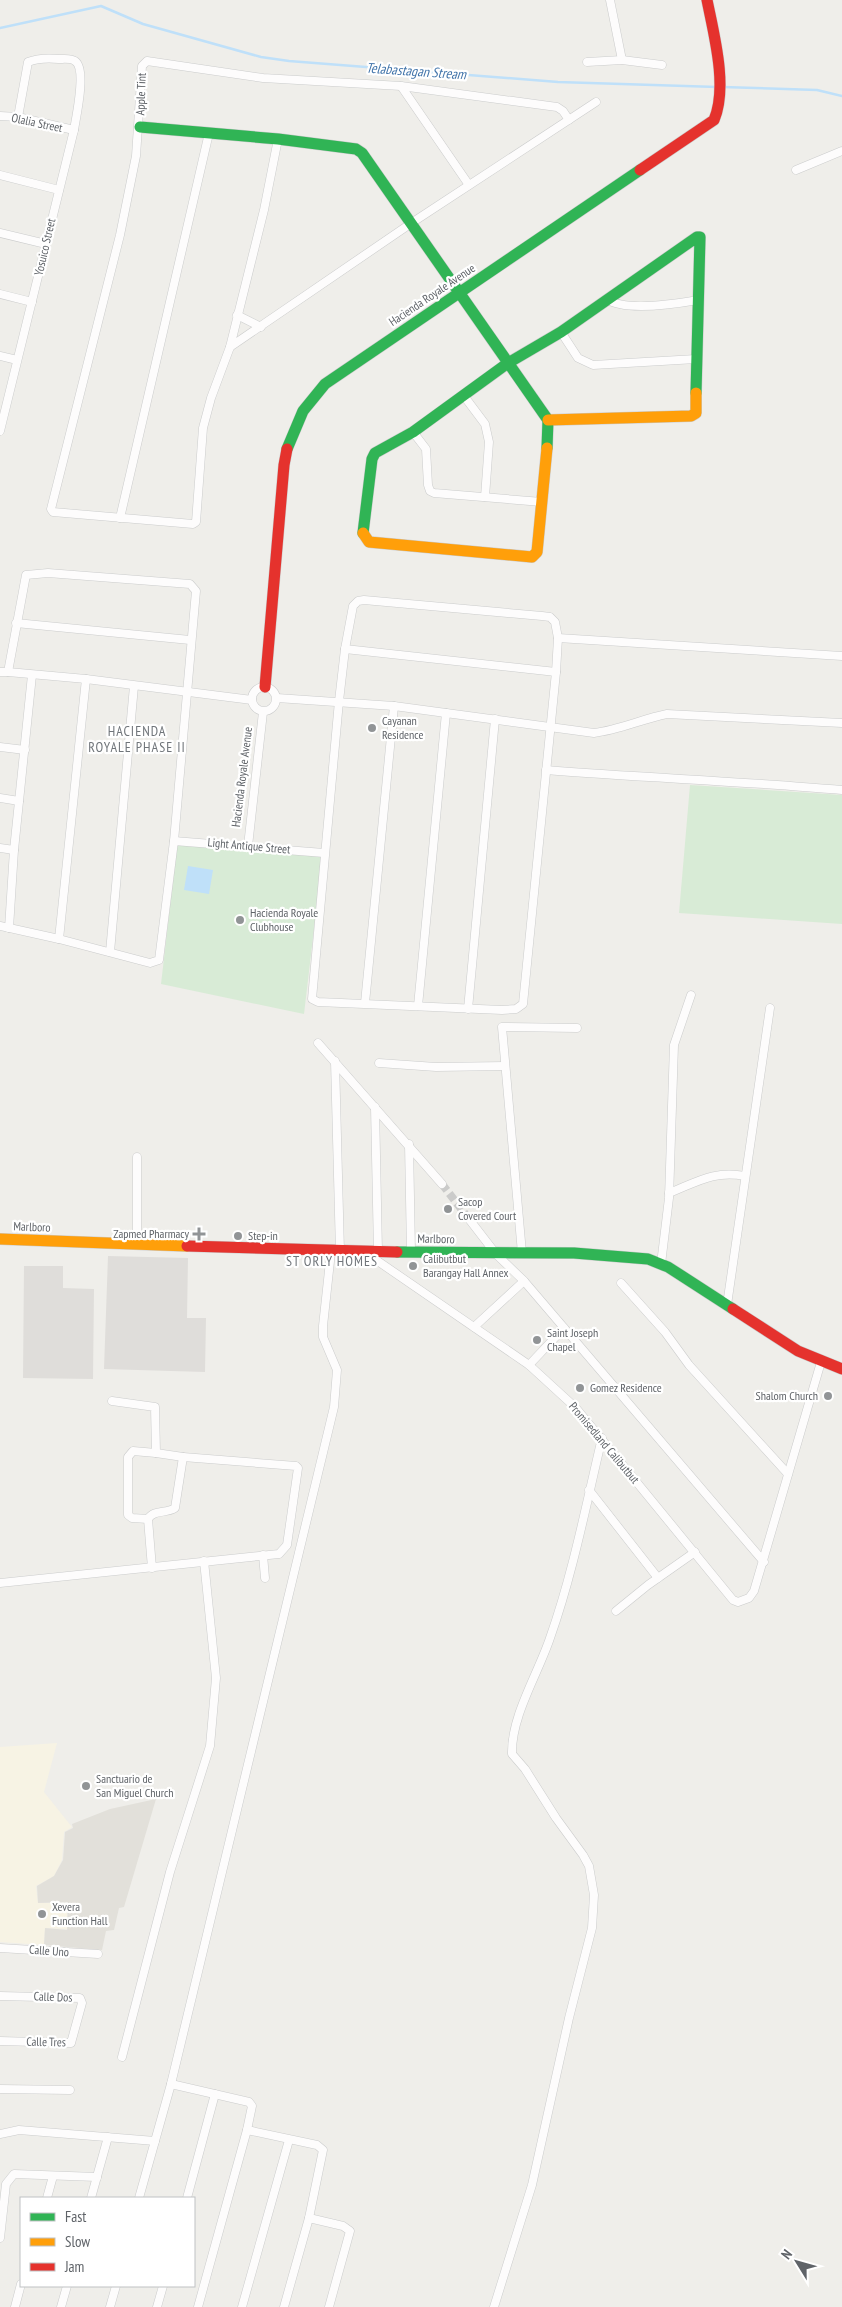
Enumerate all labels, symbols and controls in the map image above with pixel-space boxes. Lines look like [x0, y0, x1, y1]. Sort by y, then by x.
water label: Telabastagan Stream [365, 59, 468, 84]
street label: Apple Tint [132, 72, 149, 116]
street label: Olalia Street [10, 110, 65, 135]
street label: Yosuico Street [31, 216, 59, 277]
street label: Hacienda Royale Avenue [386, 260, 478, 329]
place label: Cayanan Residence [382, 713, 423, 742]
district label: HACIENDA ROYALE PHASE II [88, 722, 186, 756]
marker: Cayanan Residence [366, 722, 378, 734]
street label: Hacienda Royale Avenue [228, 726, 255, 828]
street label: Light Antique Street [207, 834, 292, 857]
place label: Hacienda Royale Clubhouse [250, 905, 318, 934]
marker: Hacienda Royale Clubhouse [234, 914, 246, 926]
place label: Sacop Covered Court [458, 1194, 517, 1223]
marker: Sacop Covered Court [442, 1203, 454, 1215]
street label: Marlboro [13, 1218, 51, 1235]
place label: Zapmed Pharmacy [113, 1226, 189, 1241]
marker: Zapmed Pharmacy [193, 1228, 205, 1240]
place label: Step-in [248, 1228, 278, 1243]
marker: Step-in [232, 1230, 244, 1242]
street label: Marlboro [417, 1231, 455, 1246]
place label: Calibutbut Barangay Hall Annex [423, 1251, 508, 1280]
district label: ST ORLY HOMES [286, 1252, 378, 1270]
marker: Calibutbut Barangay Hall Annex [407, 1260, 419, 1272]
place label: Saint Joseph Chapel [547, 1325, 598, 1354]
marker: Saint Joseph Chapel [531, 1334, 543, 1346]
place label: Gomez Residence [590, 1380, 662, 1395]
marker: Gomez Residence [574, 1382, 586, 1394]
place label: Shalom Church [756, 1388, 818, 1403]
marker: Shalom Church [822, 1390, 834, 1402]
street label: Promisedland Calibutbut [566, 1399, 643, 1487]
place label: Sanctuario de San Miguel Church [96, 1771, 174, 1800]
marker: Sanctuario de San Miguel Church [80, 1780, 92, 1792]
place label: Xevera Function Hall [52, 1899, 108, 1928]
marker: Xevera Function Hall [36, 1908, 48, 1920]
street label: Calle Uno [29, 1942, 69, 1959]
street label: Calle Dos [33, 1988, 73, 2005]
street label: Calle Tres [26, 2034, 66, 2049]
legend [20, 2197, 195, 2287]
text: Fast [65, 2207, 86, 2226]
text: Slow [65, 2232, 90, 2251]
north arrow [772, 2237, 822, 2287]
text: N [777, 2246, 796, 2263]
text: Jam [64, 2257, 84, 2276]

